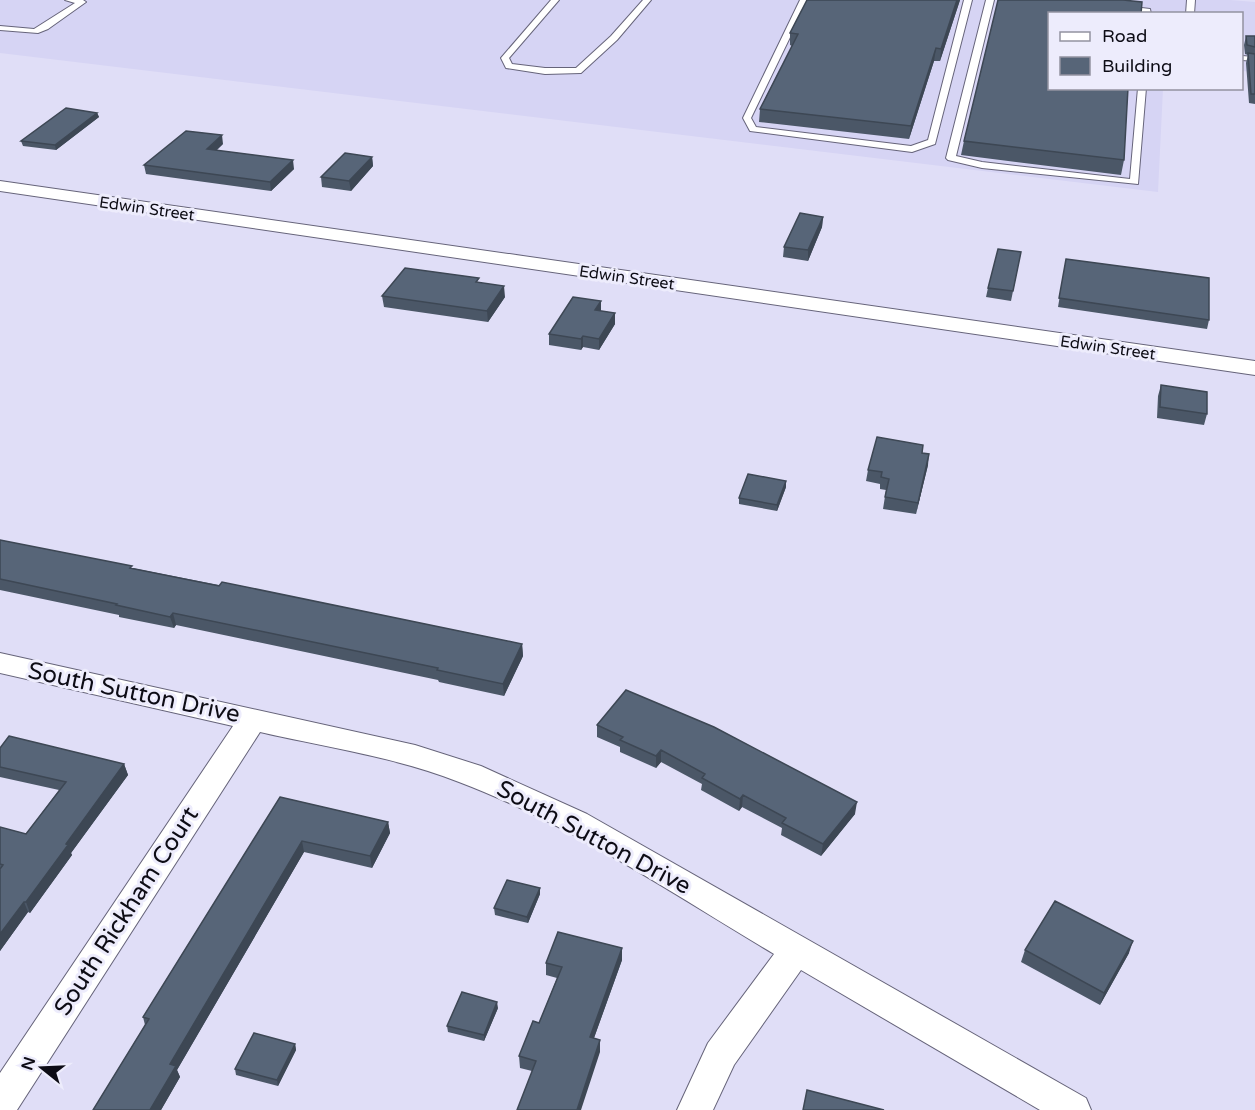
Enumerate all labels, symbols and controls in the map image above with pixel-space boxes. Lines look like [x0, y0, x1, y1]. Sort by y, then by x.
legend [1048, 12, 1243, 90]
text: Road [1102, 25, 1147, 47]
text: Building [1102, 55, 1172, 77]
street label: Edwin Street [98, 192, 196, 226]
street label: Edwin Street [578, 261, 676, 295]
street label: Edwin Street [1059, 331, 1157, 365]
street label: South Sutton Drive [25, 656, 243, 729]
street label: South Sutton Drive [492, 774, 696, 901]
street label: South Rickham Court [48, 801, 205, 1021]
north arrow [12, 1038, 72, 1098]
text: N [17, 1054, 40, 1073]

